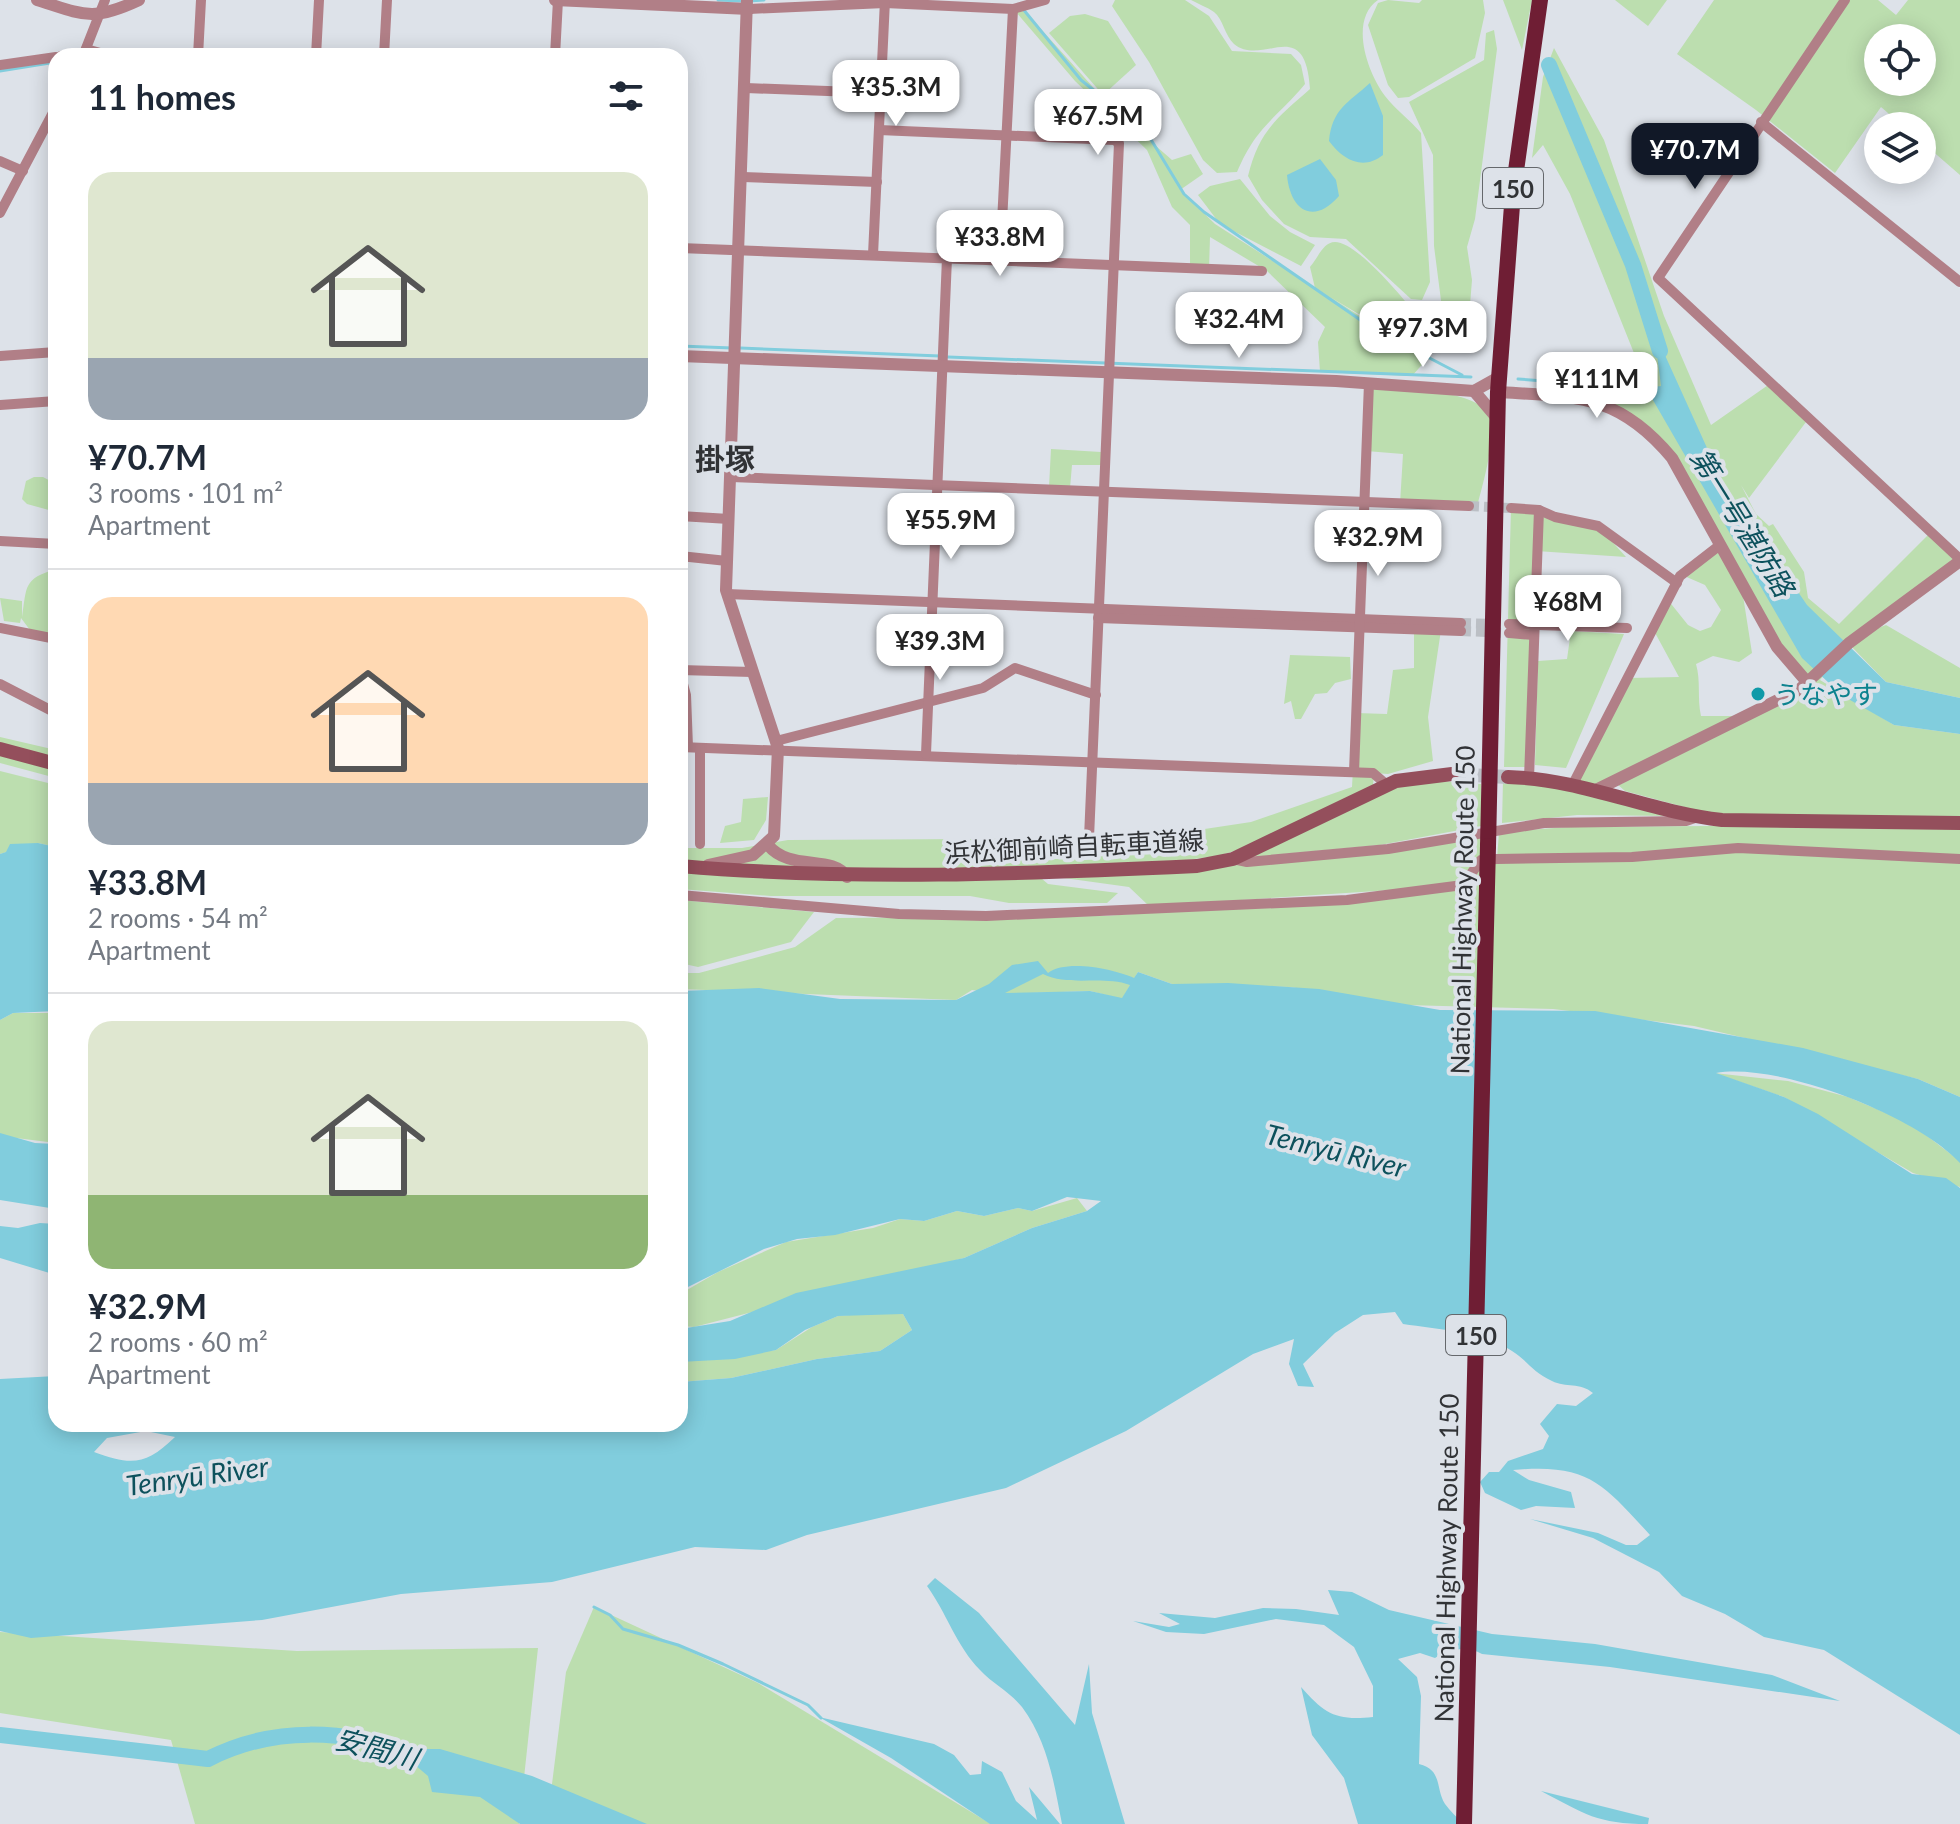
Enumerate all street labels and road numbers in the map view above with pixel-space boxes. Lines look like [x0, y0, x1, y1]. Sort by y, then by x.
road number: 150 [1483, 168, 1543, 208]
street label: National Highway Route 150 [1443, 745, 1481, 1075]
street label: 浜松御前崎自転車道線 [943, 823, 1205, 869]
road number: 150 [1446, 1315, 1506, 1355]
street label: National Highway Route 150 [1427, 1393, 1465, 1723]

